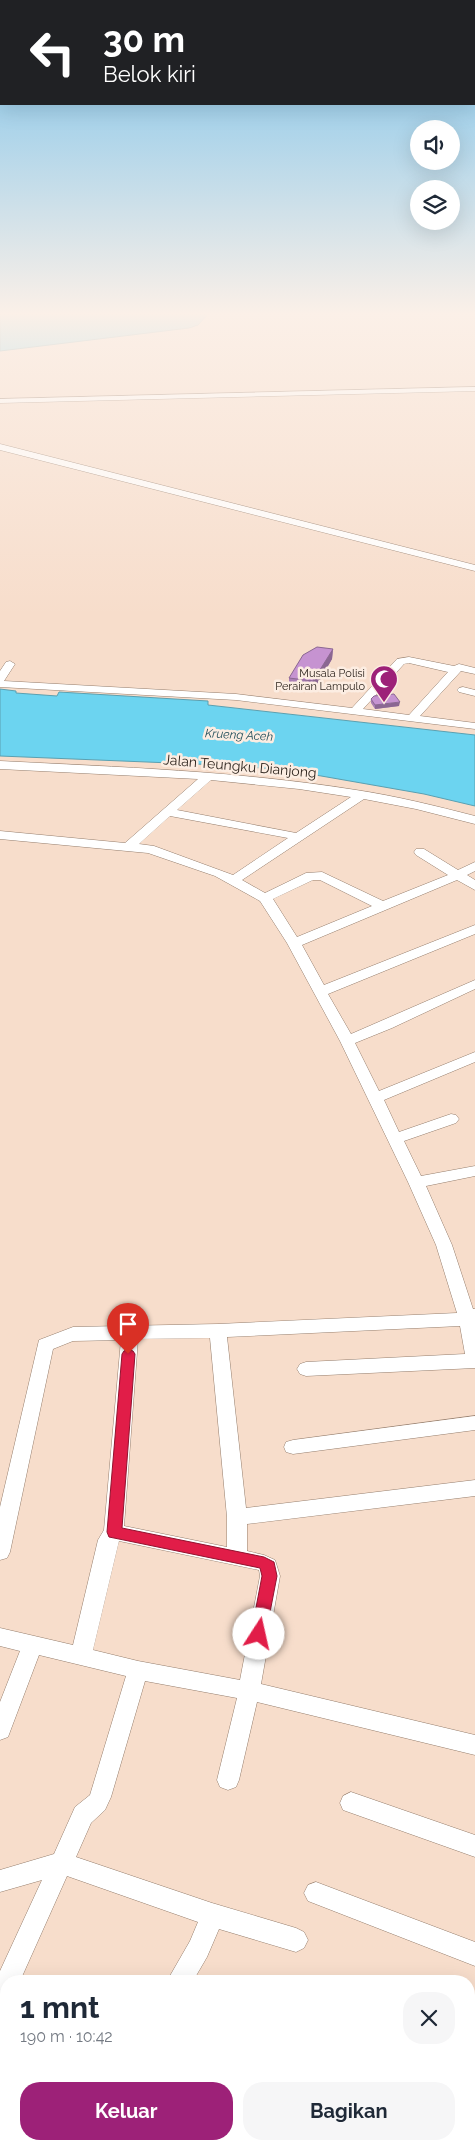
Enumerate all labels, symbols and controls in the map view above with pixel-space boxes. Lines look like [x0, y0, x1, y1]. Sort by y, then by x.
text: 30 m [103, 19, 185, 60]
icon: left [20, 20, 85, 85]
text: Belok kiri [103, 61, 196, 87]
map controls [410, 120, 460, 230]
button: sound [410, 120, 460, 170]
button: layers [410, 180, 460, 230]
mosque icon: Musala Polisi Perairan Lampulo [369, 664, 399, 703]
place label: Musala Polisi Perairan Lampulo [275, 667, 365, 693]
water label: Krueng Aceh [205, 726, 274, 744]
street label: Jalan Teungku Dianjong [163, 751, 317, 781]
pin [107, 1303, 149, 1354]
icon: arrive [114, 1310, 142, 1338]
position arrow [232, 1607, 284, 1659]
text: 1 mnt [20, 1990, 100, 2025]
button: close [403, 1992, 455, 2044]
text: 190 m · 10:42 [20, 2027, 113, 2046]
button: Keluar [20, 2082, 233, 2140]
button: Bagikan [243, 2082, 455, 2140]

